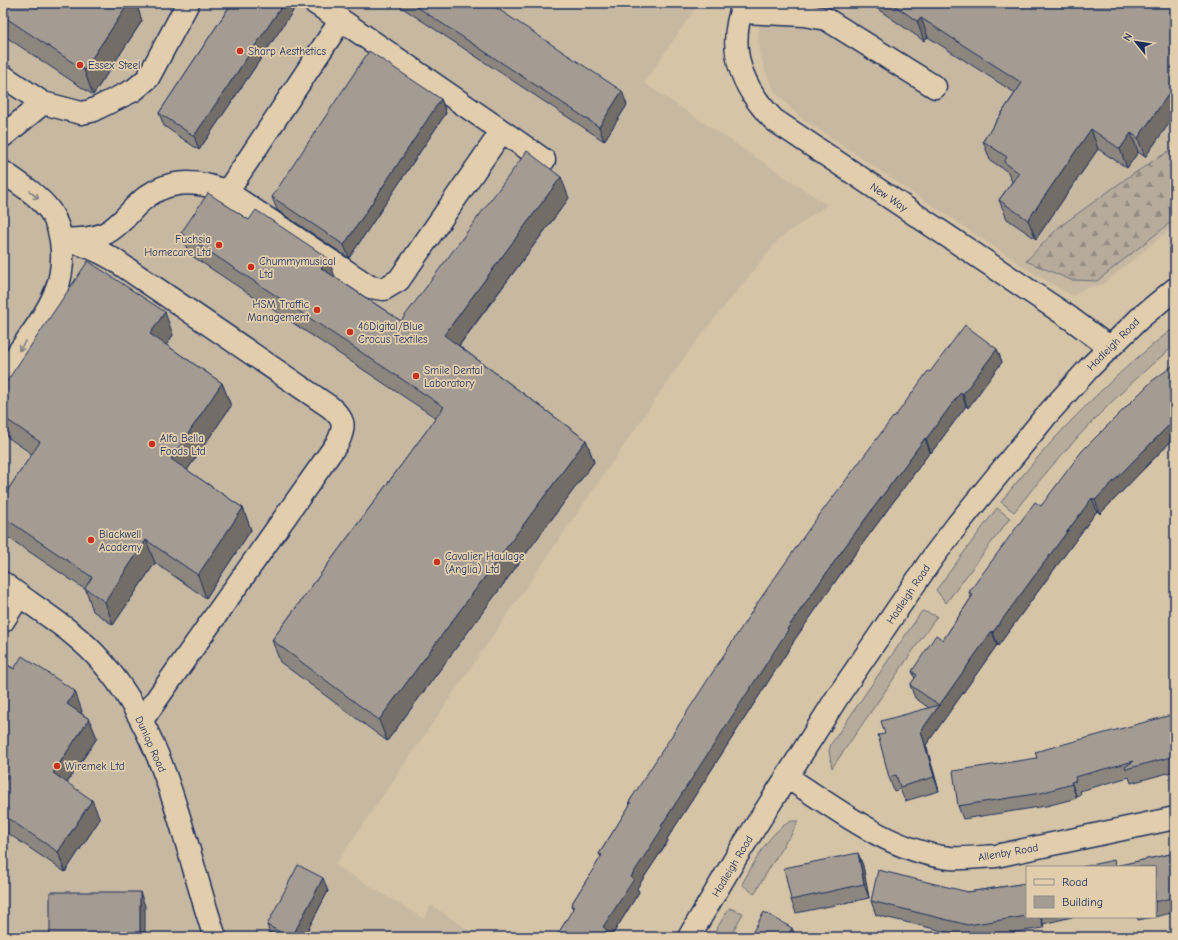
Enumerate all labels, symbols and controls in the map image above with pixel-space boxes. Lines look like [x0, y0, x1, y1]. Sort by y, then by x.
north arrow [1116, 22, 1156, 62]
text: N [1120, 31, 1135, 44]
place label: Sharp Aesthetics [248, 45, 327, 58]
marker: Sharp Aesthetics [235, 46, 245, 56]
place label: Essex Steel [88, 59, 140, 72]
marker: Essex Steel [75, 60, 85, 70]
street label: New Way [868, 180, 910, 215]
one-way arrow [29, 191, 40, 200]
place label: Fuchsia Homecare Ltd [144, 233, 211, 259]
marker: Fuchsia Homecare Ltd [214, 240, 224, 250]
place label: Chummymusical Ltd [259, 255, 336, 281]
marker: Chummymusical Ltd [246, 262, 256, 272]
place label: HSM Traffic Management [247, 298, 310, 324]
marker: HSM Traffic Management [312, 305, 322, 315]
street label: Hadleigh Road [1084, 315, 1142, 373]
place label: 46Digital/Blue Crocus Textiles [358, 320, 428, 346]
marker: 46Digital/Blue Crocus Textiles [345, 327, 355, 337]
one-way arrow [18, 340, 26, 351]
place label: Smile Dental Laboratory [424, 364, 483, 390]
marker: Smile Dental Laboratory [411, 371, 421, 381]
place label: Alfa Bella Foods Ltd [160, 432, 206, 458]
marker: Alfa Bella Foods Ltd [147, 439, 157, 449]
place label: Blackwell Academy [99, 528, 142, 554]
marker: Blackwell Academy [86, 535, 96, 545]
place label: Cavalier Haulage (Anglia) Ltd [445, 550, 525, 576]
marker: Cavalier Haulage (Anglia) Ltd [432, 557, 442, 567]
street label: Hadleigh Road [884, 562, 933, 627]
street label: Dunlop Road [132, 714, 169, 774]
place label: Wiremek Ltd [65, 760, 125, 773]
marker: Wiremek Ltd [52, 761, 62, 771]
street label: Hadleigh Road [709, 833, 756, 899]
street label: Allenby Road [977, 841, 1039, 864]
legend [1026, 866, 1156, 918]
text: Road [1062, 875, 1088, 889]
text: Building [1062, 895, 1103, 909]

